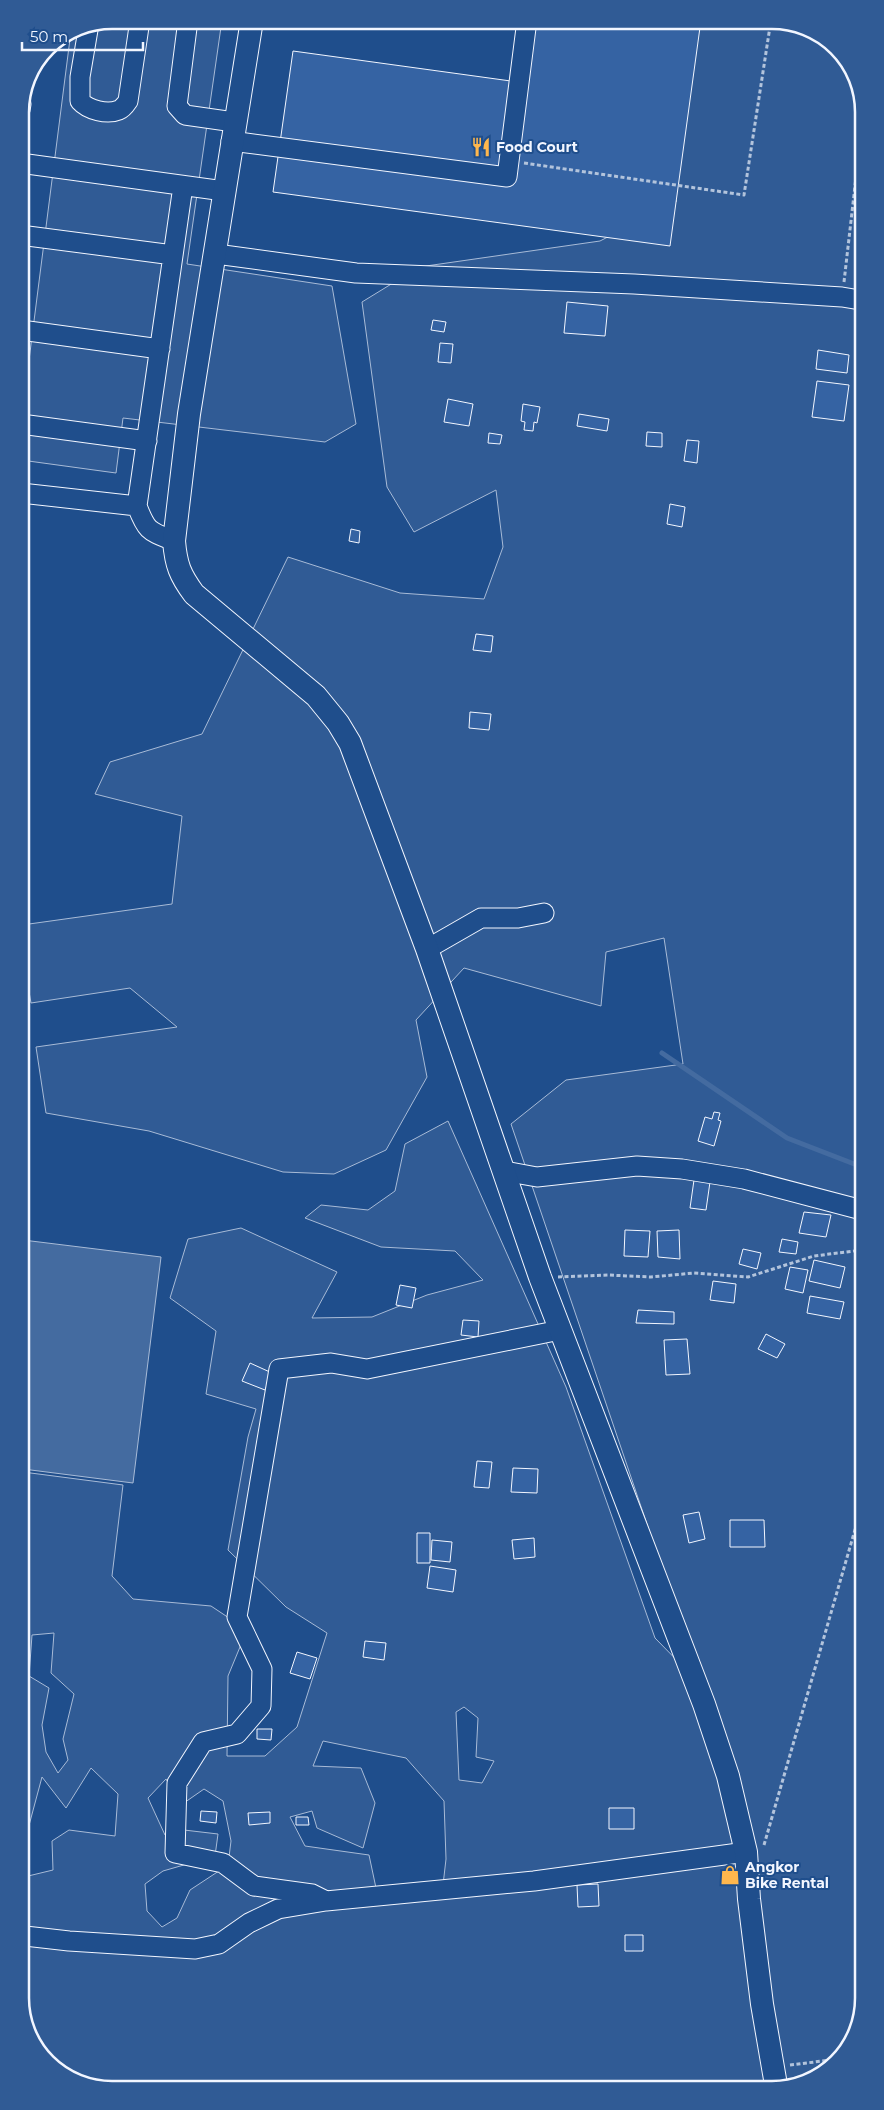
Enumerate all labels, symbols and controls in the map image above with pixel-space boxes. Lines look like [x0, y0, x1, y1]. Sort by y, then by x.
scale bar [22, 20, 144, 52]
text: 50 m [30, 27, 68, 46]
restaurant icon: Food Court [470, 136, 492, 158]
place label: Food Court [496, 138, 578, 156]
place label: Angkor Bike Rental [744, 1858, 829, 1892]
shop icon: Angkor Bike Rental [719, 1864, 741, 1886]

